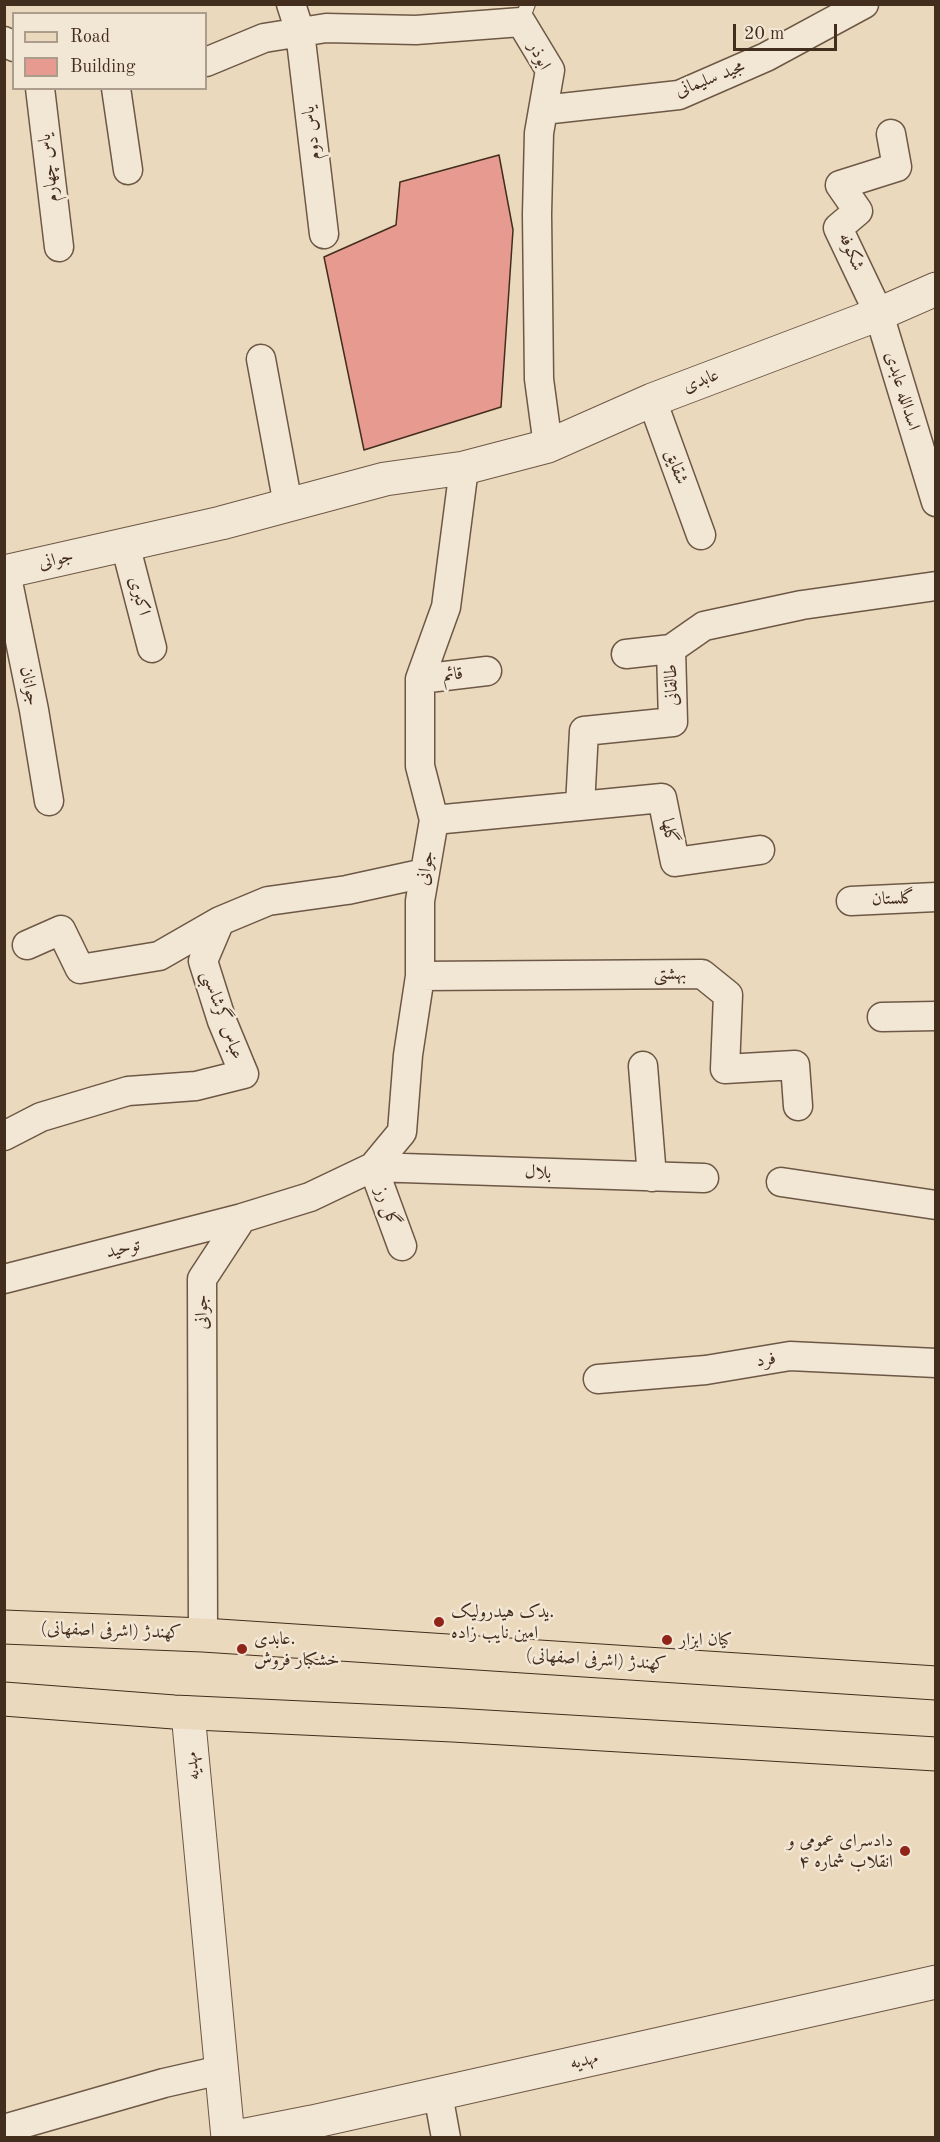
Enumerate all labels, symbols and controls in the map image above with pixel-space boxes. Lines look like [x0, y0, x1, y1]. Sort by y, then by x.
legend [12, 12, 207, 90]
scale bar [736, 12, 840, 50]
text: 20 m [744, 25, 784, 43]
text: Road [70, 28, 110, 46]
street label: ابوذر [523, 38, 555, 74]
street label: مجید سلیمانی [672, 56, 748, 102]
text: Building [70, 58, 135, 76]
street label: یاس دوم [298, 105, 326, 161]
street label: یاس چهارم [34, 133, 64, 203]
street label: شکوفه [833, 230, 869, 274]
street label: اسدالله عابدی [880, 349, 924, 433]
street label: عابدی [680, 364, 722, 398]
street label: شقایق [660, 447, 692, 487]
street label: جوانی [36, 546, 76, 574]
street label: اکبری [123, 574, 155, 618]
street label: قائم [442, 663, 464, 687]
street label: جوانان [15, 664, 43, 708]
street label: طالقانی [660, 664, 684, 706]
street label: گلها [656, 816, 682, 846]
street label: جوانی [412, 849, 440, 887]
street label: گلستان [871, 887, 915, 911]
street label: بهشتی [654, 963, 686, 985]
street label: عباس گرشاسبی [196, 968, 248, 1062]
street label: بلال [524, 1162, 552, 1184]
street label: گل رز [370, 1184, 404, 1230]
street label: توحید [104, 1234, 142, 1264]
street label: جوانی [191, 1294, 213, 1330]
street label: فرد [755, 1348, 777, 1372]
place label: یدک هیدرولیک. امین نایب زاده [451, 1601, 554, 1644]
marker: یدک هیدرولیک. امین نایب زاده [432, 1615, 446, 1629]
street label: کهندژ (اشرفی اصفهانی) [40, 1618, 182, 1644]
place label: عابدی. خشکبار فروش [254, 1628, 340, 1670]
place label: کیان ابزار [679, 1629, 732, 1651]
marker: کیان ابزار [660, 1633, 674, 1647]
marker: عابدی. خشکبار فروش [235, 1642, 249, 1656]
street label: کهندژ (اشرفی اصفهانی) [525, 1644, 667, 1676]
street label: مهدیه [181, 1751, 205, 1781]
place label: دادسرای عمومی و انقلاب شماره ۴ [787, 1830, 893, 1872]
marker: دادسرای عمومی و انقلاب شماره ۴ [898, 1844, 912, 1858]
street label: مهدیه [568, 2047, 600, 2075]

